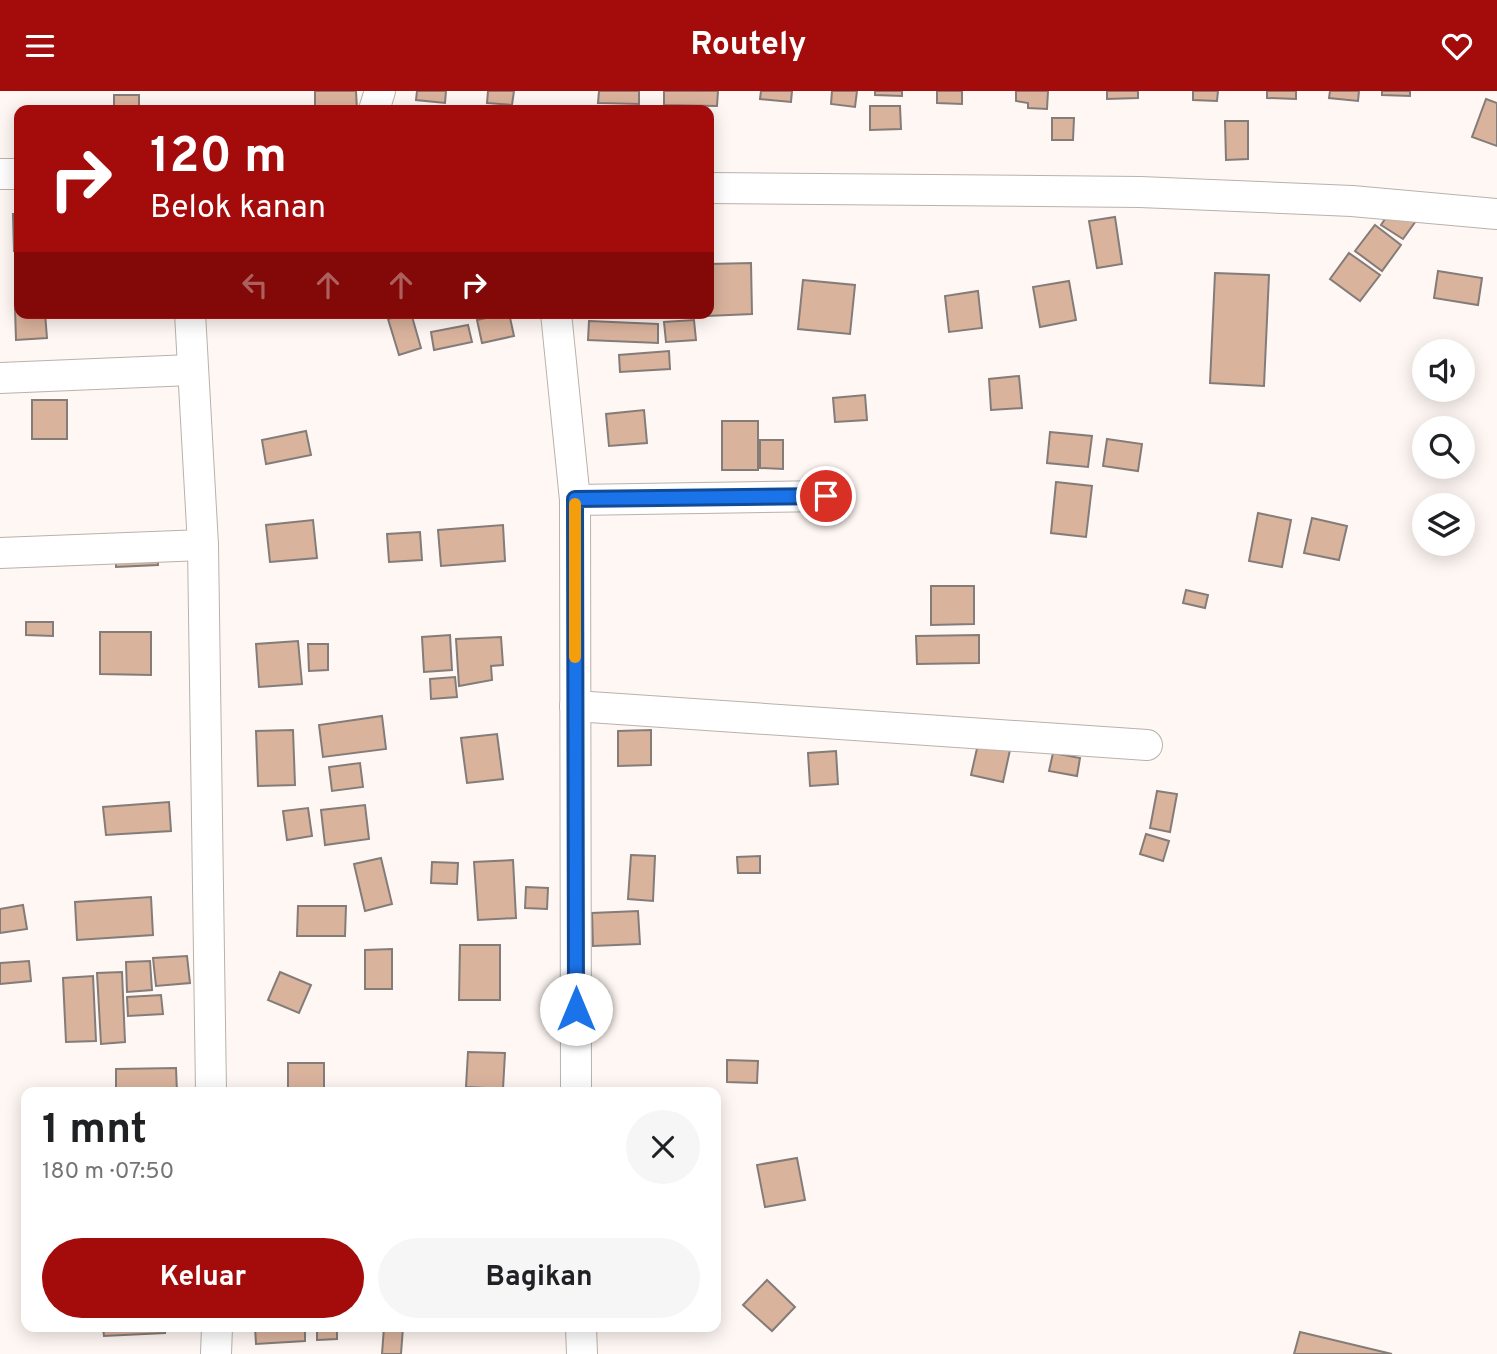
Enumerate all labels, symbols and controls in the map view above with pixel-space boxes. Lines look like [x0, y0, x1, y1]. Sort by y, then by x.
text: Routely [691, 26, 806, 66]
icon: menu [21, 27, 59, 65]
icon: heart [1438, 27, 1476, 65]
text: 120 m [150, 128, 287, 190]
icon: right [35, 133, 126, 224]
text: Belok kanan [150, 189, 326, 229]
icon: left [236, 266, 274, 304]
icon: ahead [309, 266, 347, 304]
icon: ahead [382, 266, 420, 304]
icon: right [455, 266, 493, 304]
map controls [1412, 339, 1475, 556]
button: sound [1412, 339, 1475, 402]
button: search [1412, 416, 1475, 479]
pin [796, 466, 856, 526]
icon: arrive [807, 477, 845, 515]
button: layers [1412, 493, 1475, 556]
position arrow [539, 972, 613, 1046]
text: 1 mnt [42, 1105, 147, 1158]
button: close [626, 1110, 700, 1184]
text: 180 m · 07:50 [42, 1158, 174, 1187]
button: Keluar [42, 1238, 364, 1318]
button: Bagikan [378, 1238, 700, 1318]

